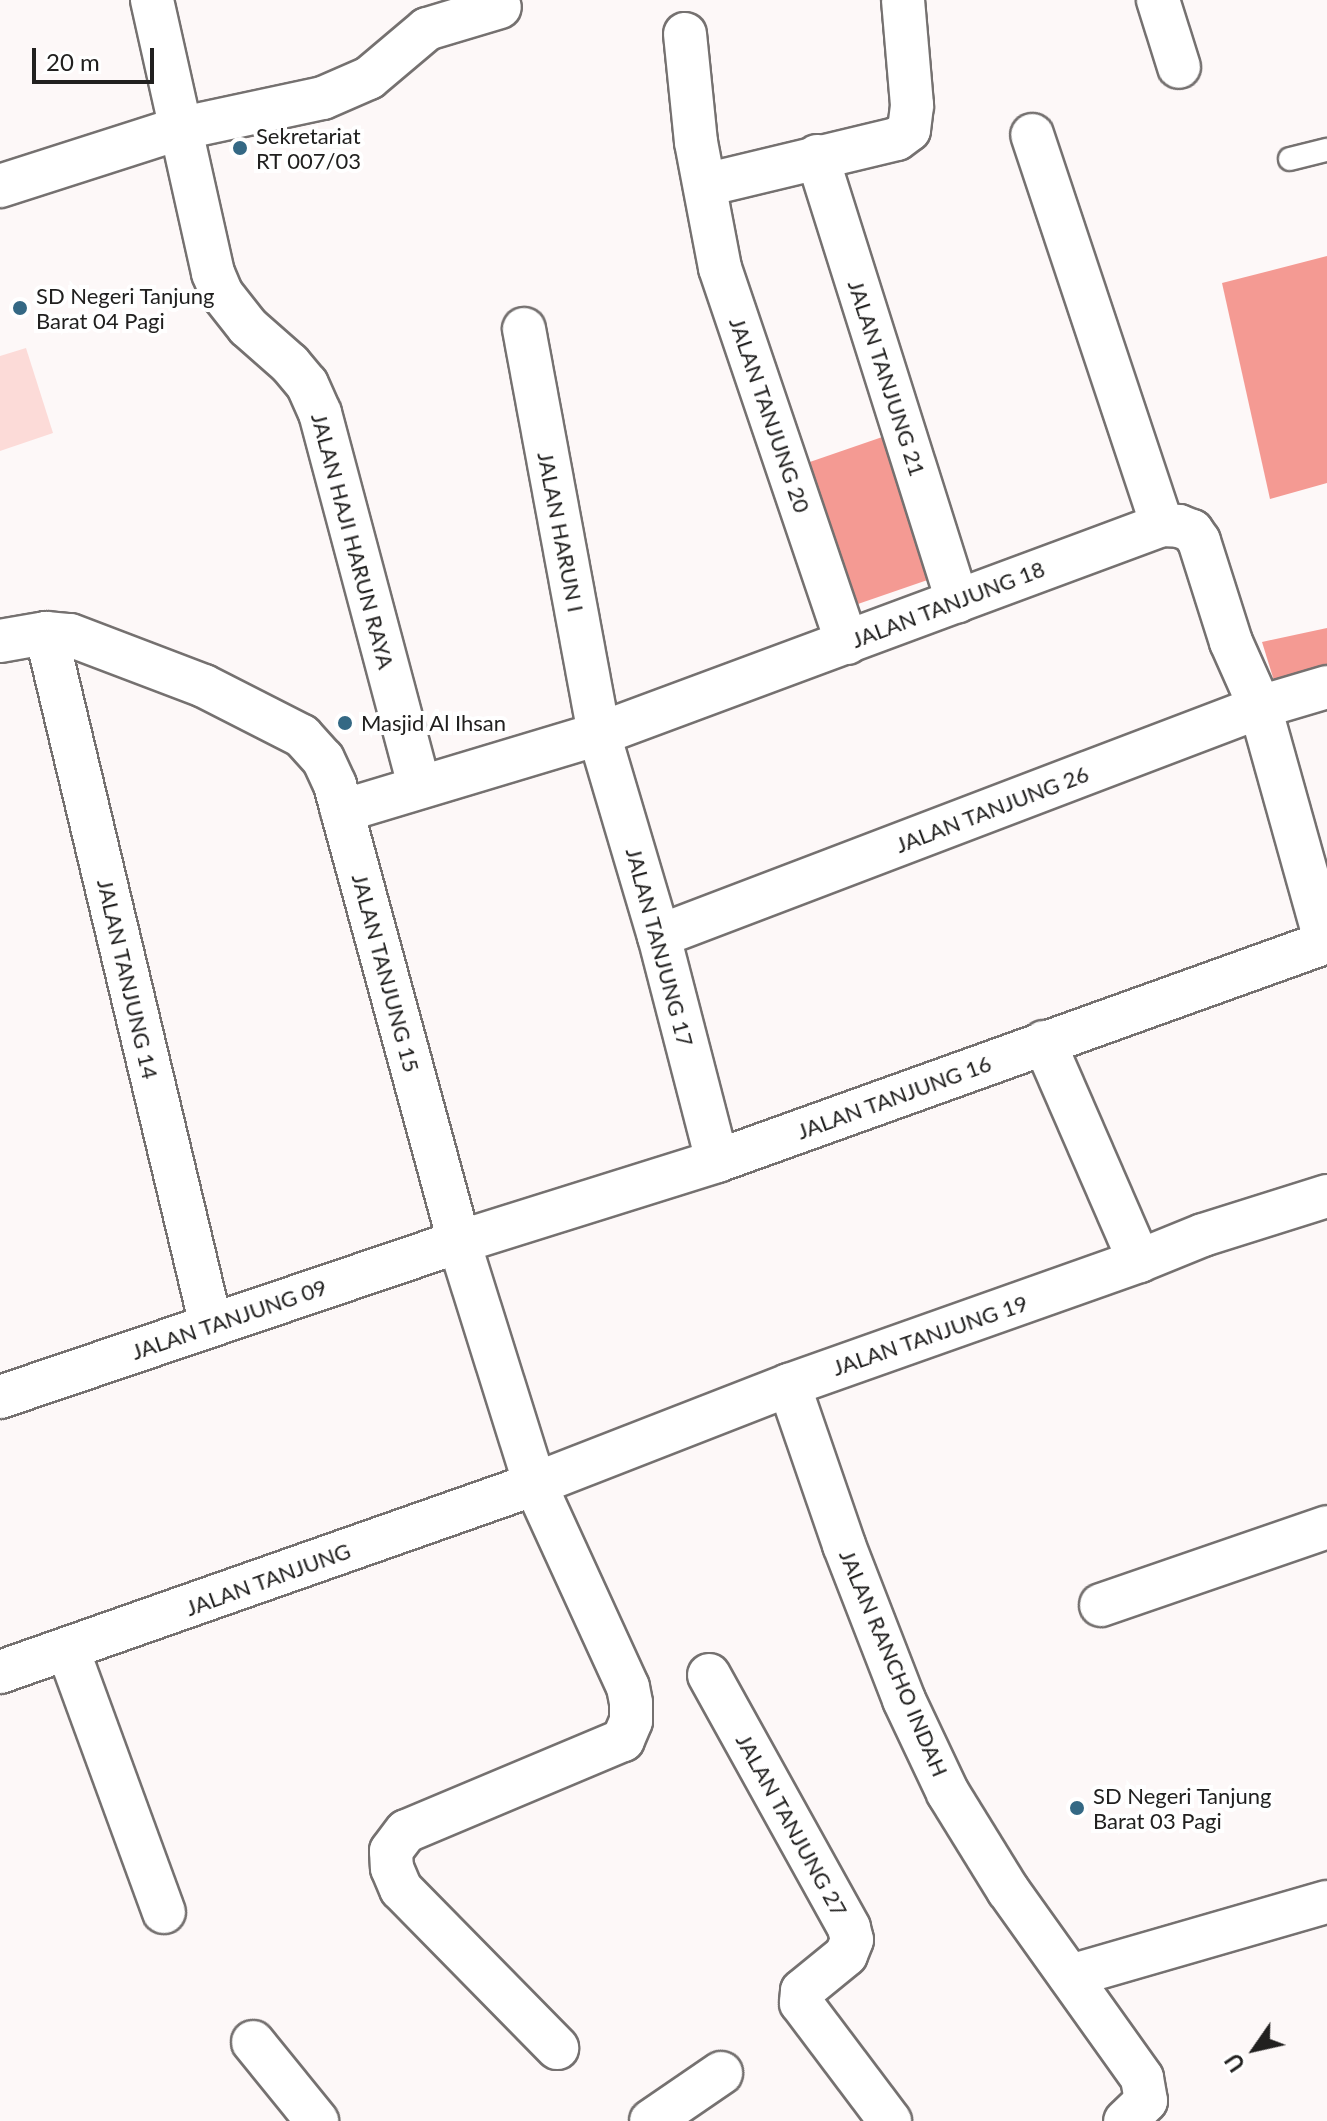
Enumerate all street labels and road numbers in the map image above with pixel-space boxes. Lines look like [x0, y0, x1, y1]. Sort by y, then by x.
street label: JALAN TANJUNG 21 [843, 276, 931, 480]
street label: JALAN TANJUNG 20 [724, 314, 816, 516]
street label: JALAN HAJI HARUN RAYA [306, 410, 400, 672]
street label: JALAN HARUN I [533, 450, 589, 614]
street label: JALAN TANJUNG 18 [847, 555, 1049, 653]
street label: JALAN TANJUNG 26 [891, 760, 1093, 858]
street label: JALAN TANJUNG 17 [621, 844, 699, 1050]
street label: JALAN TANJUNG 15 [347, 870, 425, 1076]
street label: JALAN TANJUNG 14 [92, 876, 164, 1082]
street label: JALAN TANJUNG 16 [793, 1049, 995, 1145]
street label: JALAN TANJUNG 09 [128, 1273, 330, 1365]
street label: JALAN TANJUNG 19 [829, 1289, 1031, 1381]
street label: JALAN TANJUNG [182, 1537, 354, 1621]
street label: JALAN RANCHO INDAH [834, 1546, 954, 1780]
street label: JALAN TANJUNG 27 [731, 1729, 853, 1921]

